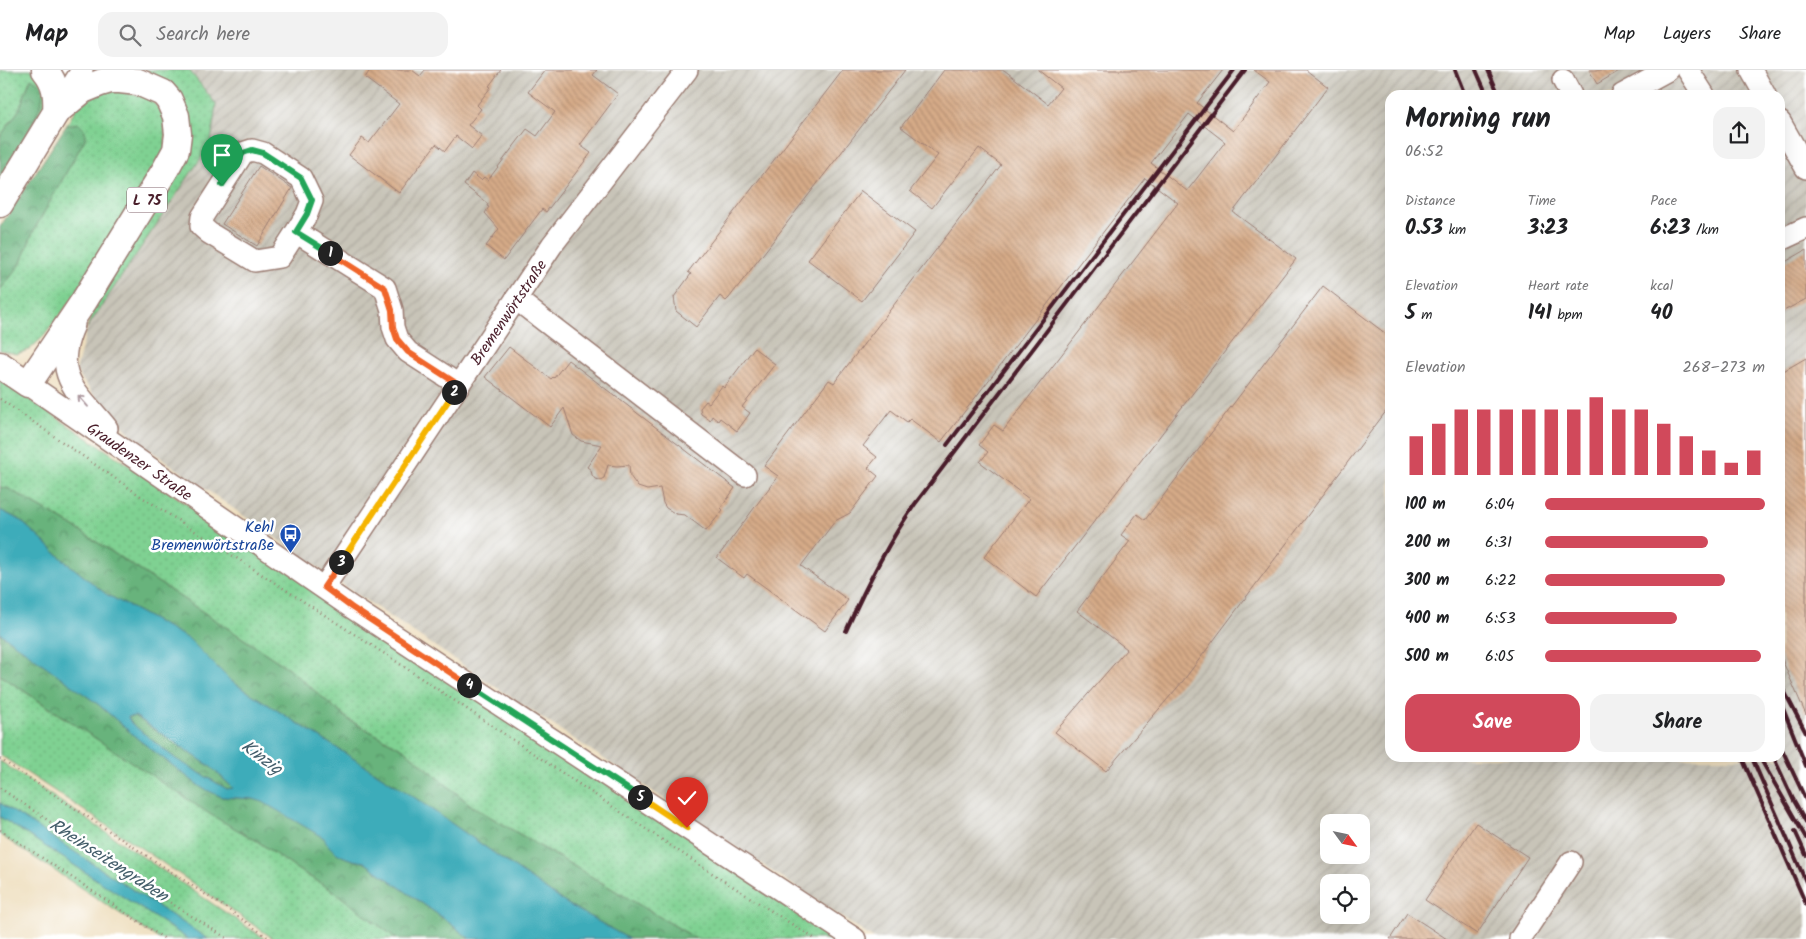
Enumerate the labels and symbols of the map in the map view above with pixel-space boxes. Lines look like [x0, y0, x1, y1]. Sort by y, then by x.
pin [201, 134, 243, 185]
road number: L 75 [127, 188, 167, 212]
pin: 1 [318, 240, 342, 266]
street label: Bremenwörtstraße [464, 255, 554, 371]
pin: 2 [442, 380, 466, 404]
one-way arrow [78, 395, 89, 408]
street label: Graudenzer Straße [81, 416, 197, 508]
place label: Kehl Bremenwörtstraße [151, 515, 274, 558]
bus stop icon: Kehl Bremenwörtstraße [278, 523, 302, 554]
pin: 3 [328, 550, 354, 574]
pin: 4 [456, 672, 482, 698]
water label: Kinzig [234, 733, 289, 784]
pin [666, 777, 708, 828]
pin: 5 [628, 784, 652, 810]
water label: Rheinseitengraben [43, 812, 175, 911]
north arrow [1320, 814, 1370, 864]

